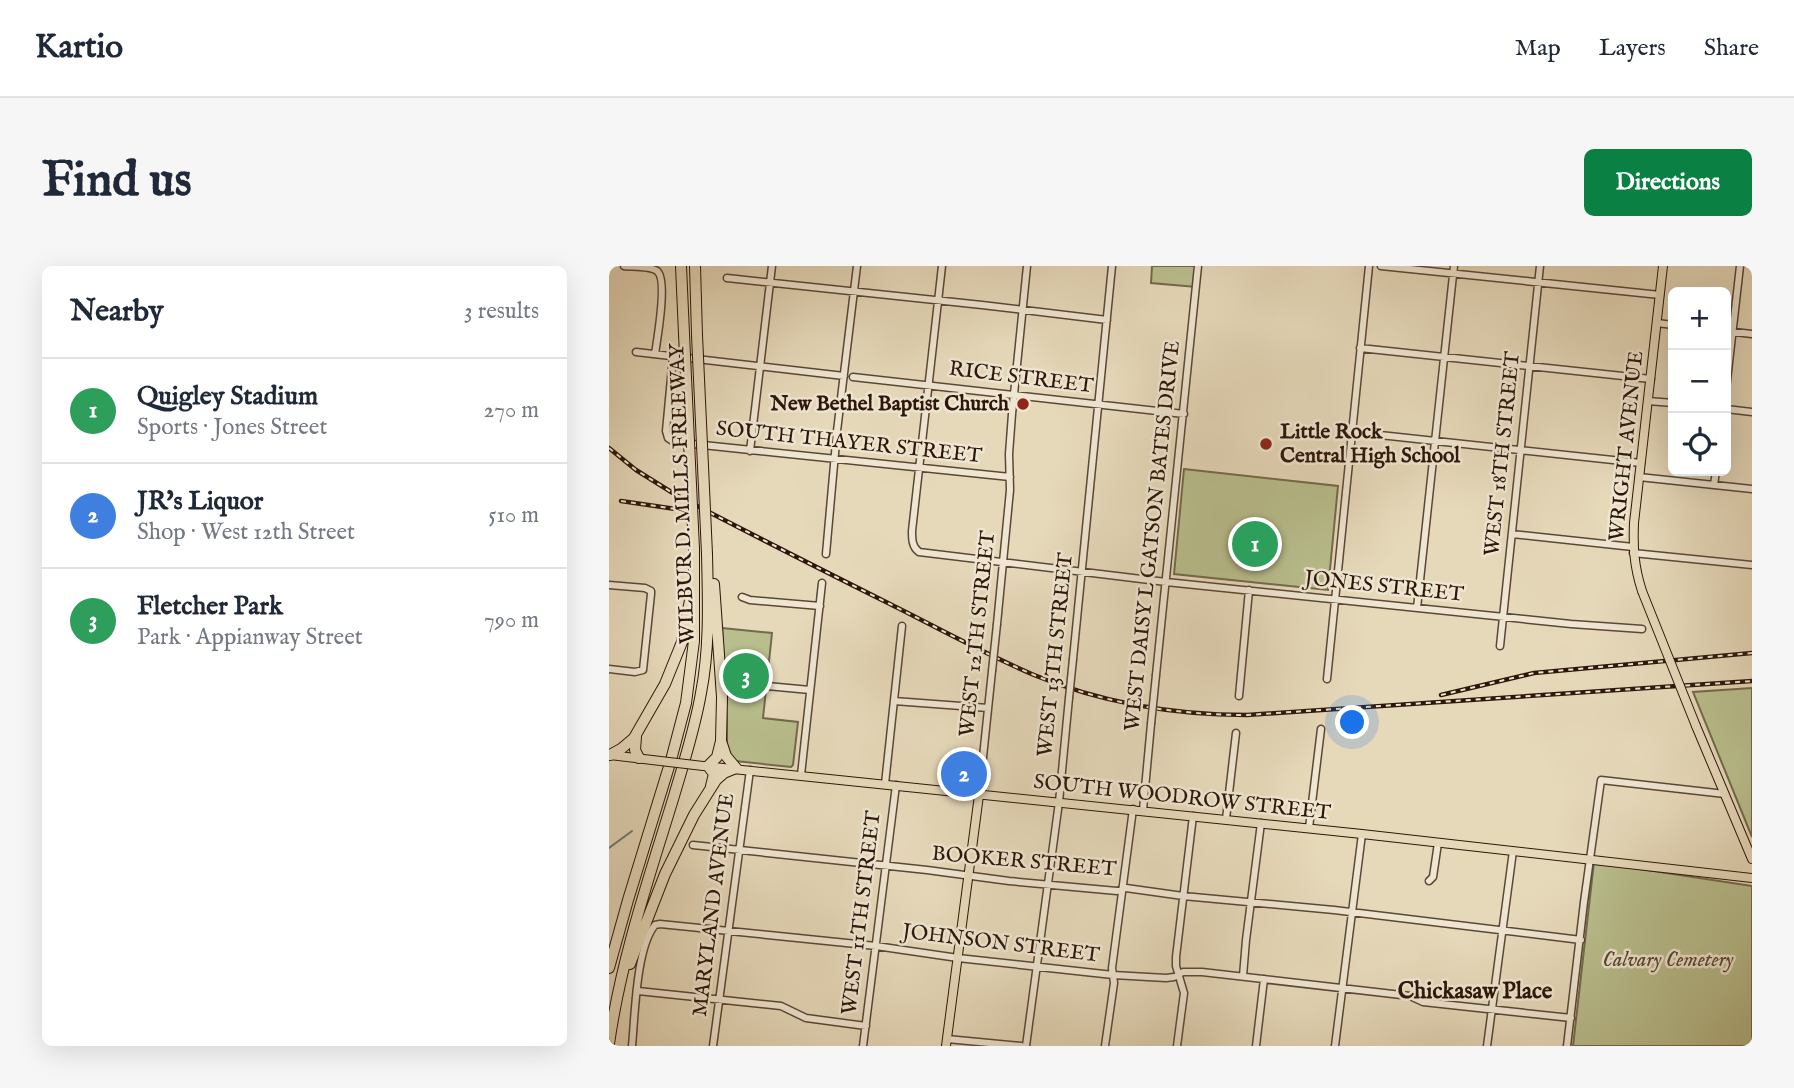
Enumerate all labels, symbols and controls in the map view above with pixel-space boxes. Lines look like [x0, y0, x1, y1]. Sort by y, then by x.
text: Kartio [35, 27, 123, 69]
text: Map [1515, 33, 1561, 64]
text: Layers [1599, 33, 1666, 64]
text: Share [1704, 33, 1759, 64]
button: Directions [1584, 149, 1752, 216]
text: Find us [42, 151, 192, 213]
map controls [1668, 287, 1731, 476]
button: + [1668, 287, 1731, 350]
text: Nearby [70, 293, 163, 331]
text: 3 results [464, 297, 539, 326]
street label: WEST DAISY L GATSON BATES DRIVE [1119, 339, 1187, 733]
street label: WILBUR D. MILLS FREEWAY [664, 342, 702, 645]
street label: WEST 18TH STREET [1479, 350, 1527, 558]
street label: WRIGHT AVENUE [1604, 350, 1650, 542]
button: − [1668, 350, 1731, 413]
street label: RICE STREET [947, 356, 1095, 400]
text: Quigley Stadium [137, 380, 318, 413]
place label: New Bethel Baptist Church [769, 391, 1010, 418]
text: 1 [89, 396, 97, 425]
text: 270 m [484, 396, 539, 425]
marker: New Bethel Baptist Church [1015, 396, 1031, 412]
text: Sports · Jones Street [137, 413, 327, 442]
button: locate [1668, 413, 1731, 476]
street label: SOUTH THAYER STREET [715, 416, 984, 470]
place label: Little Rock Central High School [1280, 419, 1461, 470]
marker: Little Rock Central High School [1258, 436, 1274, 452]
text: JR's Liquor [137, 485, 263, 518]
text: 2 [88, 501, 98, 530]
text: 510 m [488, 501, 539, 530]
text: Shop · West 12th Street [137, 518, 355, 547]
pin: 1 [1232, 518, 1278, 570]
street label: WEST 12TH STREET [954, 529, 1002, 738]
street label: WEST 13TH STREET [1032, 551, 1080, 758]
street label: JONES STREET [1301, 565, 1466, 609]
text: Fletcher Park [137, 590, 283, 623]
text: 3 [89, 606, 97, 635]
text: 790 m [484, 606, 539, 635]
text: Park · Appianway Street [137, 623, 363, 652]
pin: 3 [723, 650, 769, 702]
your location [1335, 705, 1369, 739]
pin: 2 [941, 748, 987, 800]
street label: SOUTH WOODROW STREET [1032, 769, 1333, 827]
street label: MARYLAND AVENUE [687, 792, 741, 1018]
street label: WEST 11TH STREET [836, 809, 888, 1016]
street label: BOOKER STREET [931, 840, 1118, 884]
street label: JOHNSON STREET [899, 918, 1102, 970]
park label: Calvary Cemetery [1603, 947, 1734, 974]
district label: Chickasaw Place [1398, 977, 1553, 1006]

